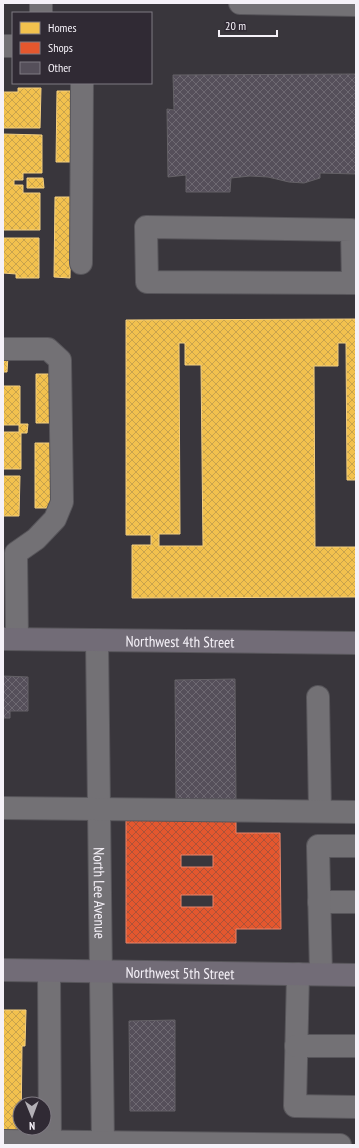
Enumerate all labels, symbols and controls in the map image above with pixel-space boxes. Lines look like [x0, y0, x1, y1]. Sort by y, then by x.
legend [12, 12, 152, 84]
scale bar [219, 12, 277, 38]
text: 20 m [225, 18, 246, 33]
text: Homes [48, 20, 76, 35]
text: Shops [48, 40, 73, 55]
text: Other [48, 60, 72, 75]
street label: Northwest 4th Street [125, 631, 235, 651]
street label: North Lee Avenue [90, 847, 110, 939]
street label: Northwest 5th Street [125, 962, 235, 983]
north arrow [12, 1096, 52, 1136]
text: N [29, 1119, 35, 1133]

